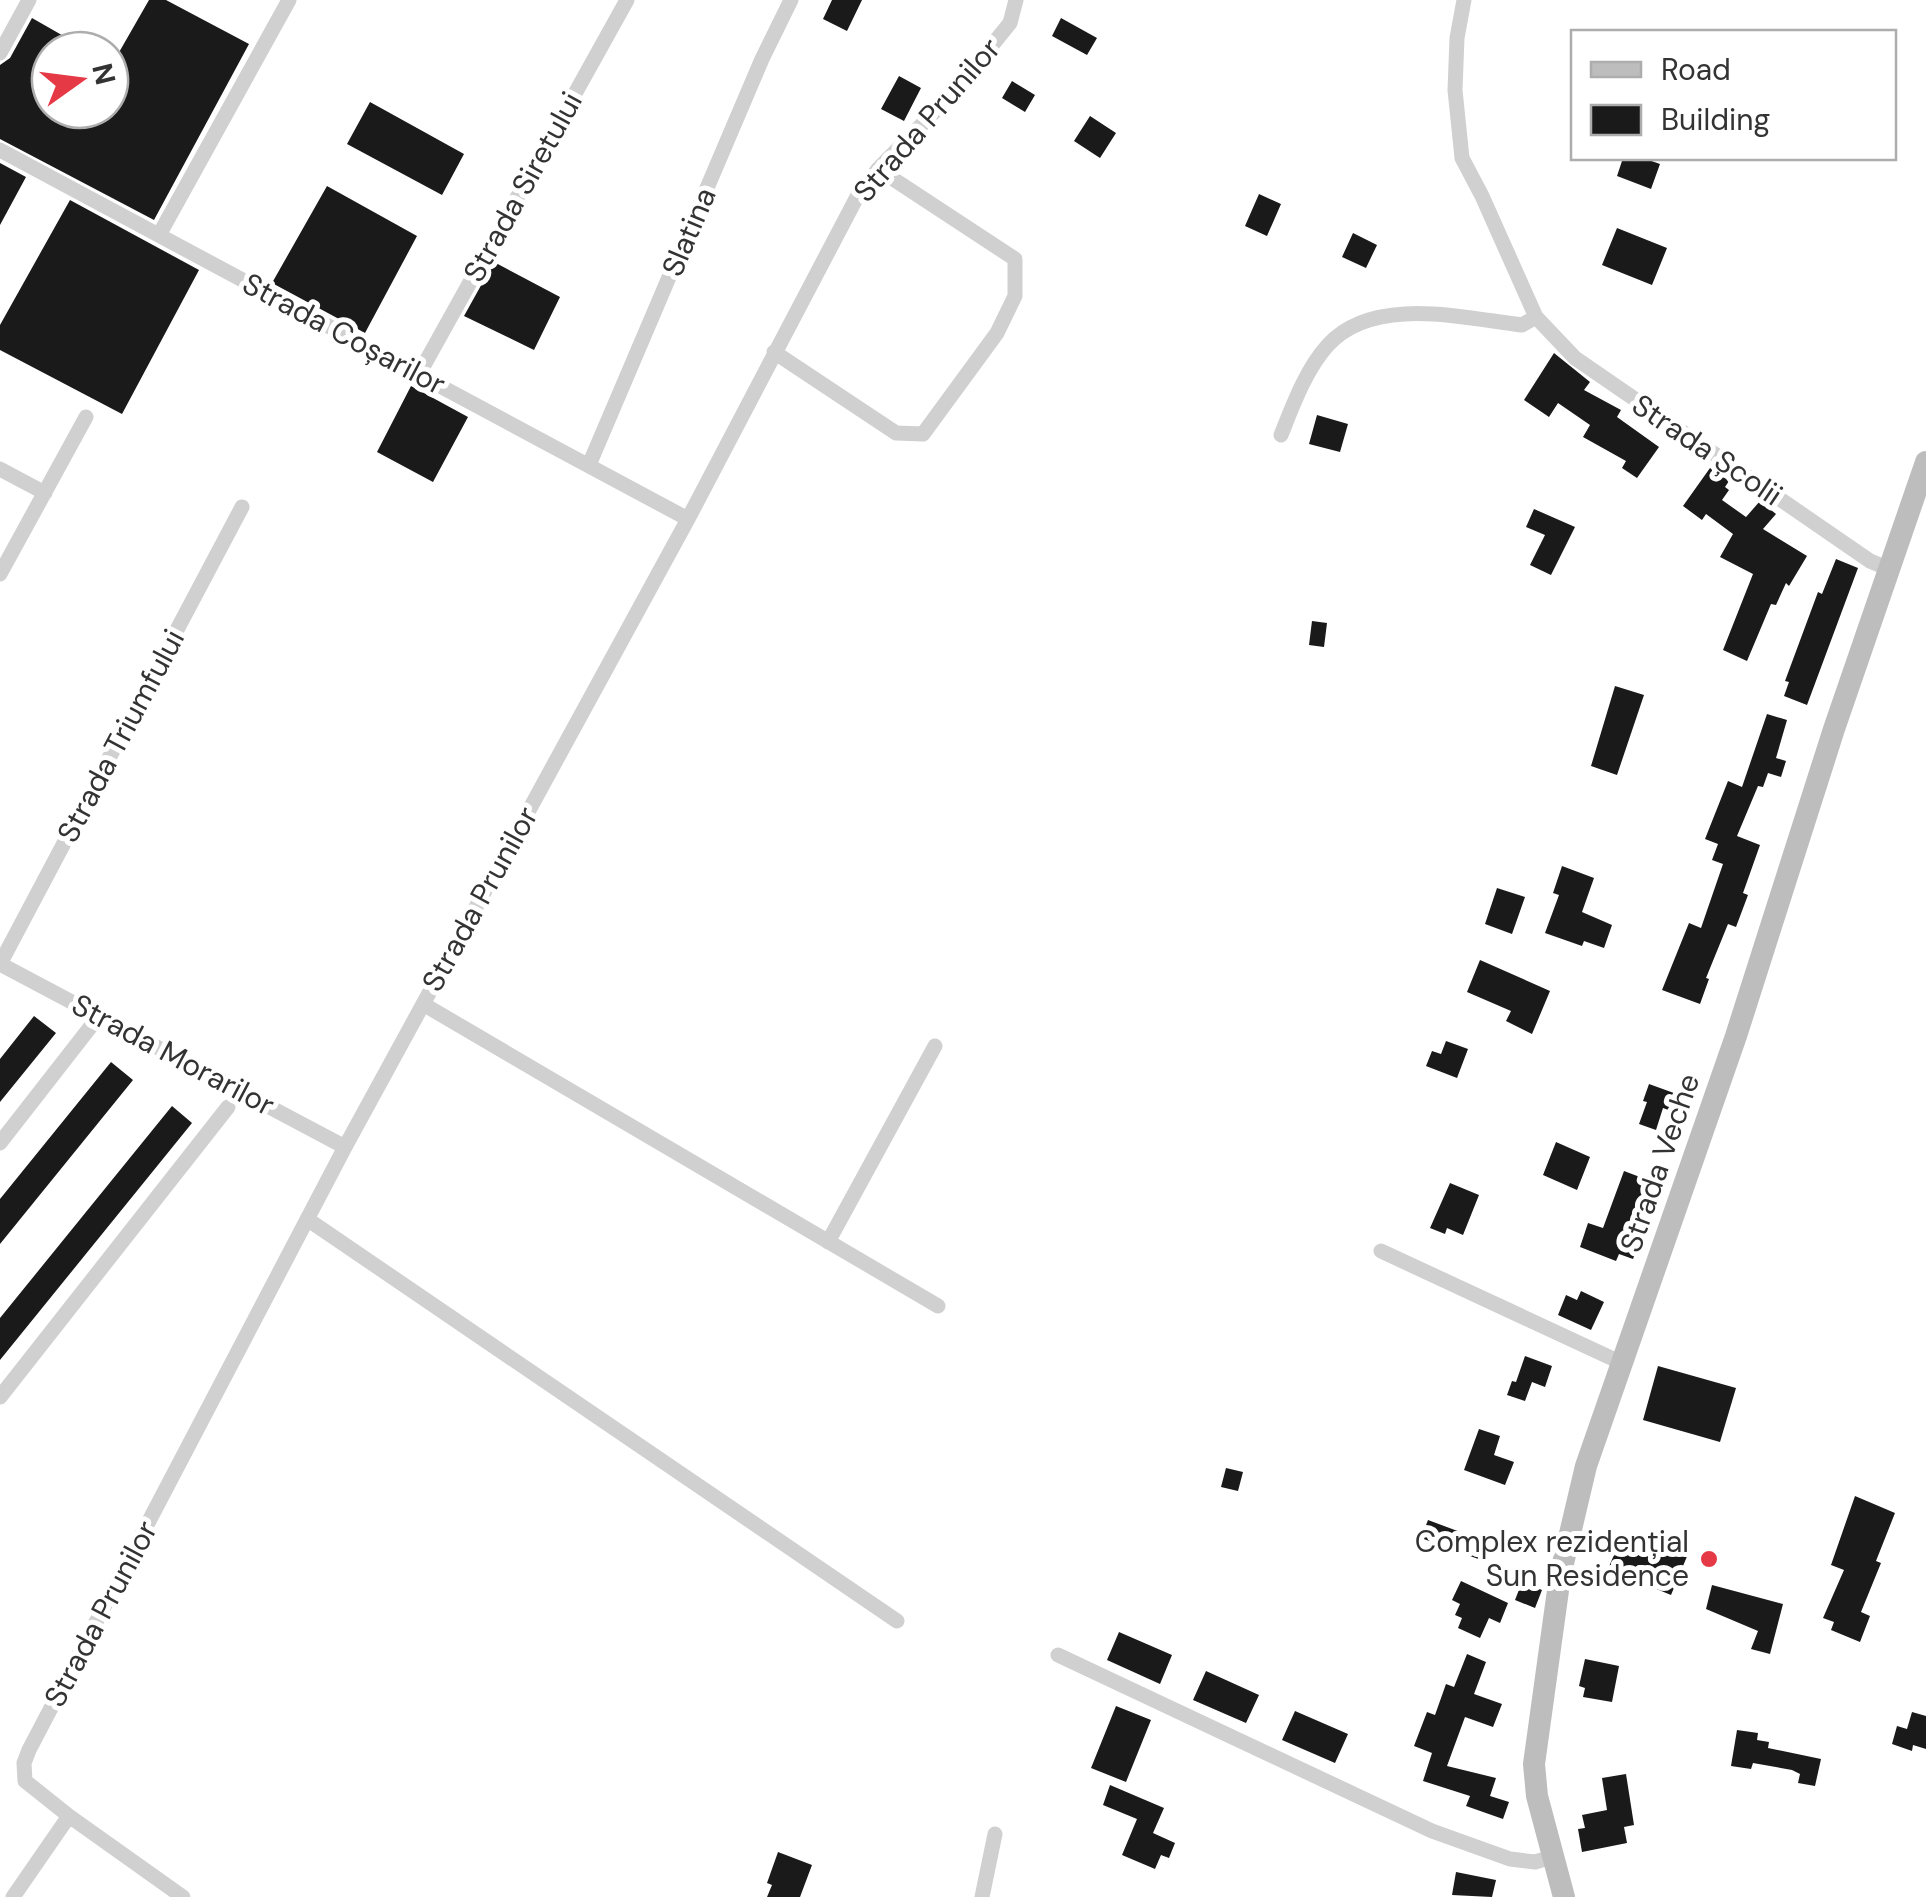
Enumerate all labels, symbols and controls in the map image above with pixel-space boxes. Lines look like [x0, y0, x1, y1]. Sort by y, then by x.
street label: Strada Prunilor [845, 29, 1009, 210]
north arrow [30, 30, 130, 130]
legend [1571, 30, 1896, 160]
text: Road [1661, 50, 1731, 89]
text: N [83, 60, 124, 88]
street label: Strada Siretului [454, 85, 591, 289]
text: Building [1661, 100, 1770, 139]
street label: Slatina [653, 182, 725, 282]
street label: Strada Coșarilor [236, 264, 452, 403]
street label: Strada Școlii [1625, 385, 1790, 514]
street label: Strada Triumfului [48, 623, 193, 849]
street label: Strada Prunilor [413, 799, 546, 998]
street label: Strada Morarilor [65, 985, 281, 1124]
street label: Strada Veche [1611, 1068, 1708, 1257]
street label: Strada Prunilor [35, 1514, 166, 1714]
place label: Complex rezidențial Sun Residence [1415, 1522, 1689, 1595]
marker: Complex rezidențial Sun Residence [1698, 1548, 1720, 1570]

